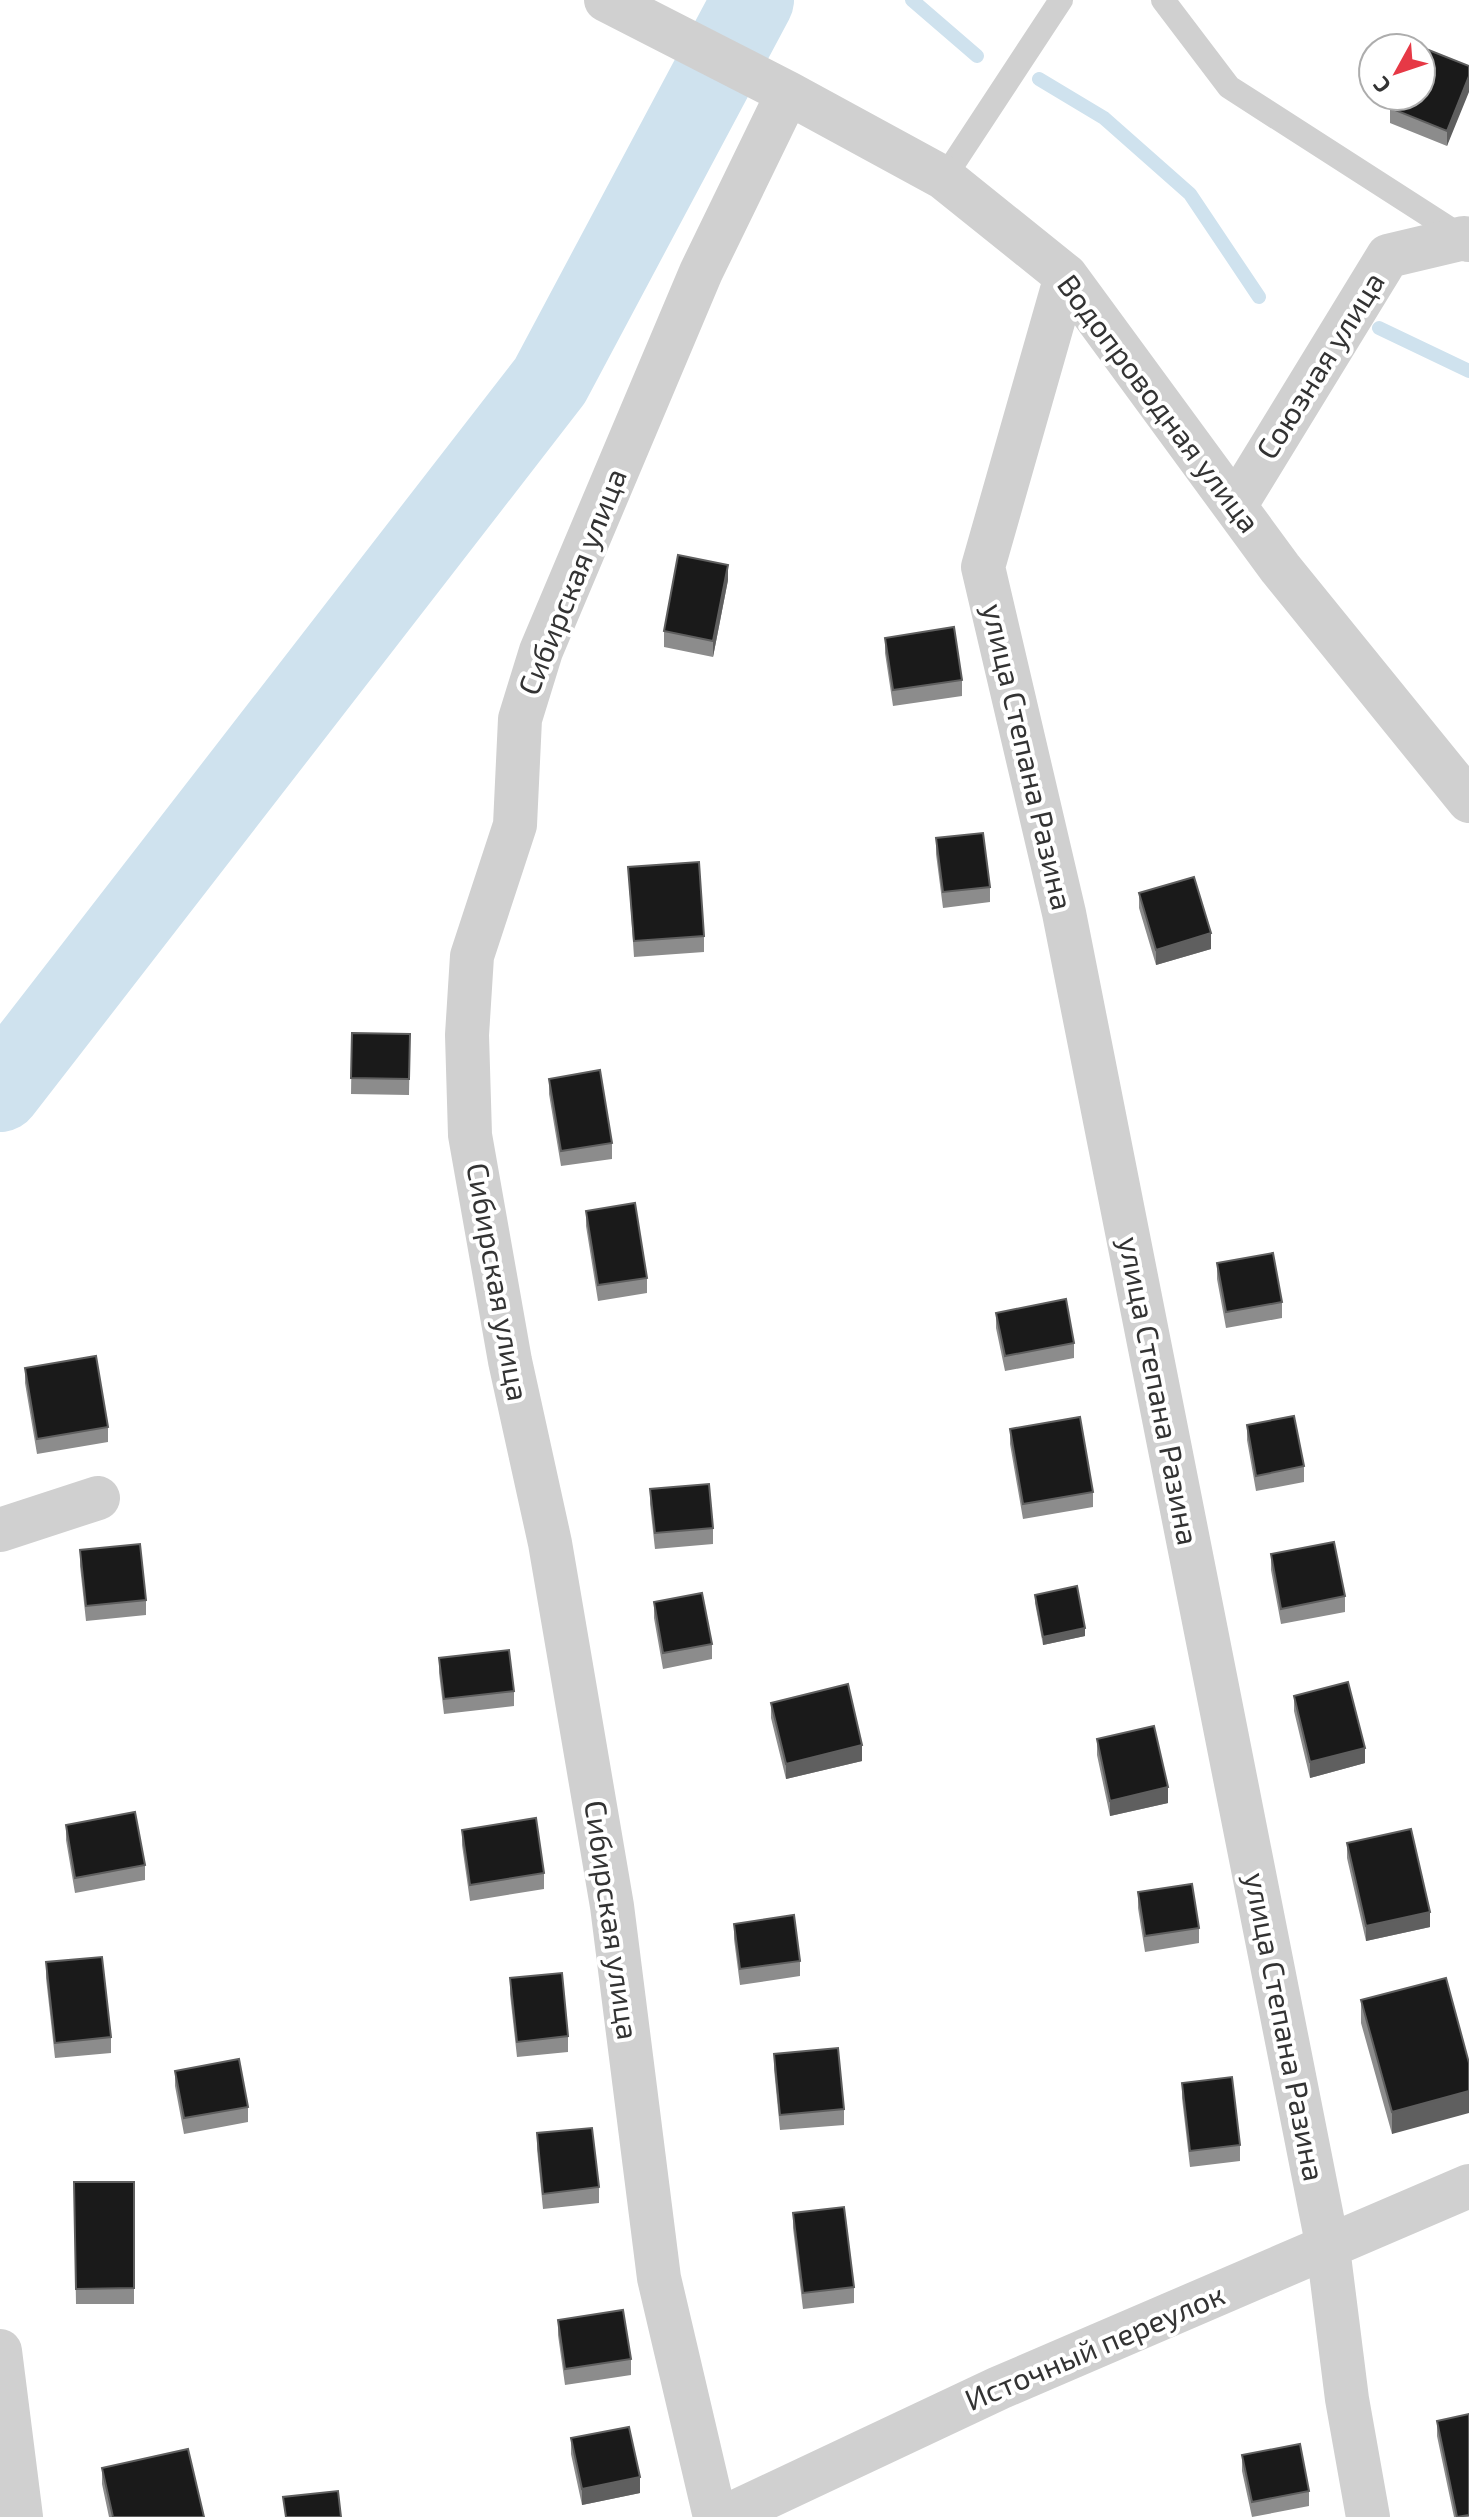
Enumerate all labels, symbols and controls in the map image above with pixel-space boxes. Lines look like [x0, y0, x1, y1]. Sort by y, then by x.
north arrow [1357, 32, 1437, 112]
text: С [1367, 72, 1395, 99]
street label: Союзная улица [1247, 265, 1392, 466]
street label: Водопроводная улица [1050, 267, 1268, 539]
street label: Сибирская улица [509, 463, 634, 700]
street label: улица Степана Разина [975, 600, 1082, 914]
street label: Сибирская улица [459, 1160, 538, 1404]
street label: улица Степана Разина [1111, 1233, 1208, 1548]
street label: Сибирская улица [577, 1798, 648, 2042]
street label: улица Степана Разина [1237, 1869, 1334, 2184]
street label: Источный переулок [959, 2275, 1230, 2418]

